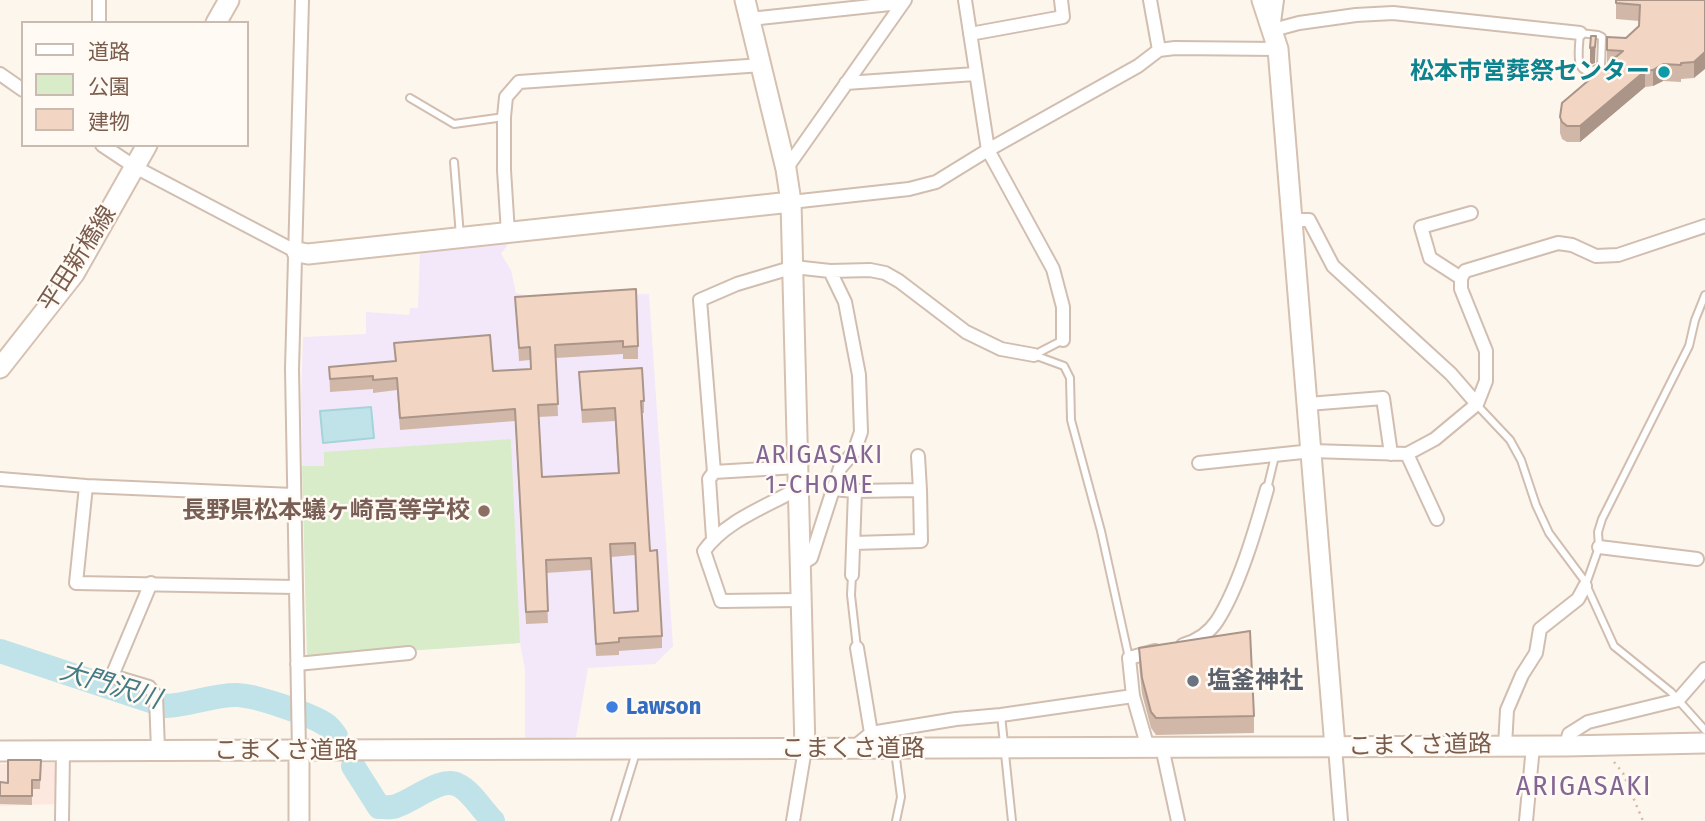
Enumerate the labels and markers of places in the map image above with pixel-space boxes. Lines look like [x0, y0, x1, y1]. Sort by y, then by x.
place label: 松本市営葬祭センター [1410, 58, 1650, 86]
marker: 松本市営葬祭センター [1656, 64, 1672, 80]
place label: 長野県松本蟻ヶ崎高等学校 [182, 497, 470, 525]
marker: 長野県松本蟻ヶ崎高等学校 [476, 503, 492, 519]
place label: 塩釜神社 [1207, 667, 1303, 695]
marker: 塩釜神社 [1185, 673, 1201, 689]
place label: Lawson [626, 693, 701, 721]
marker: Lawson [604, 699, 620, 715]

